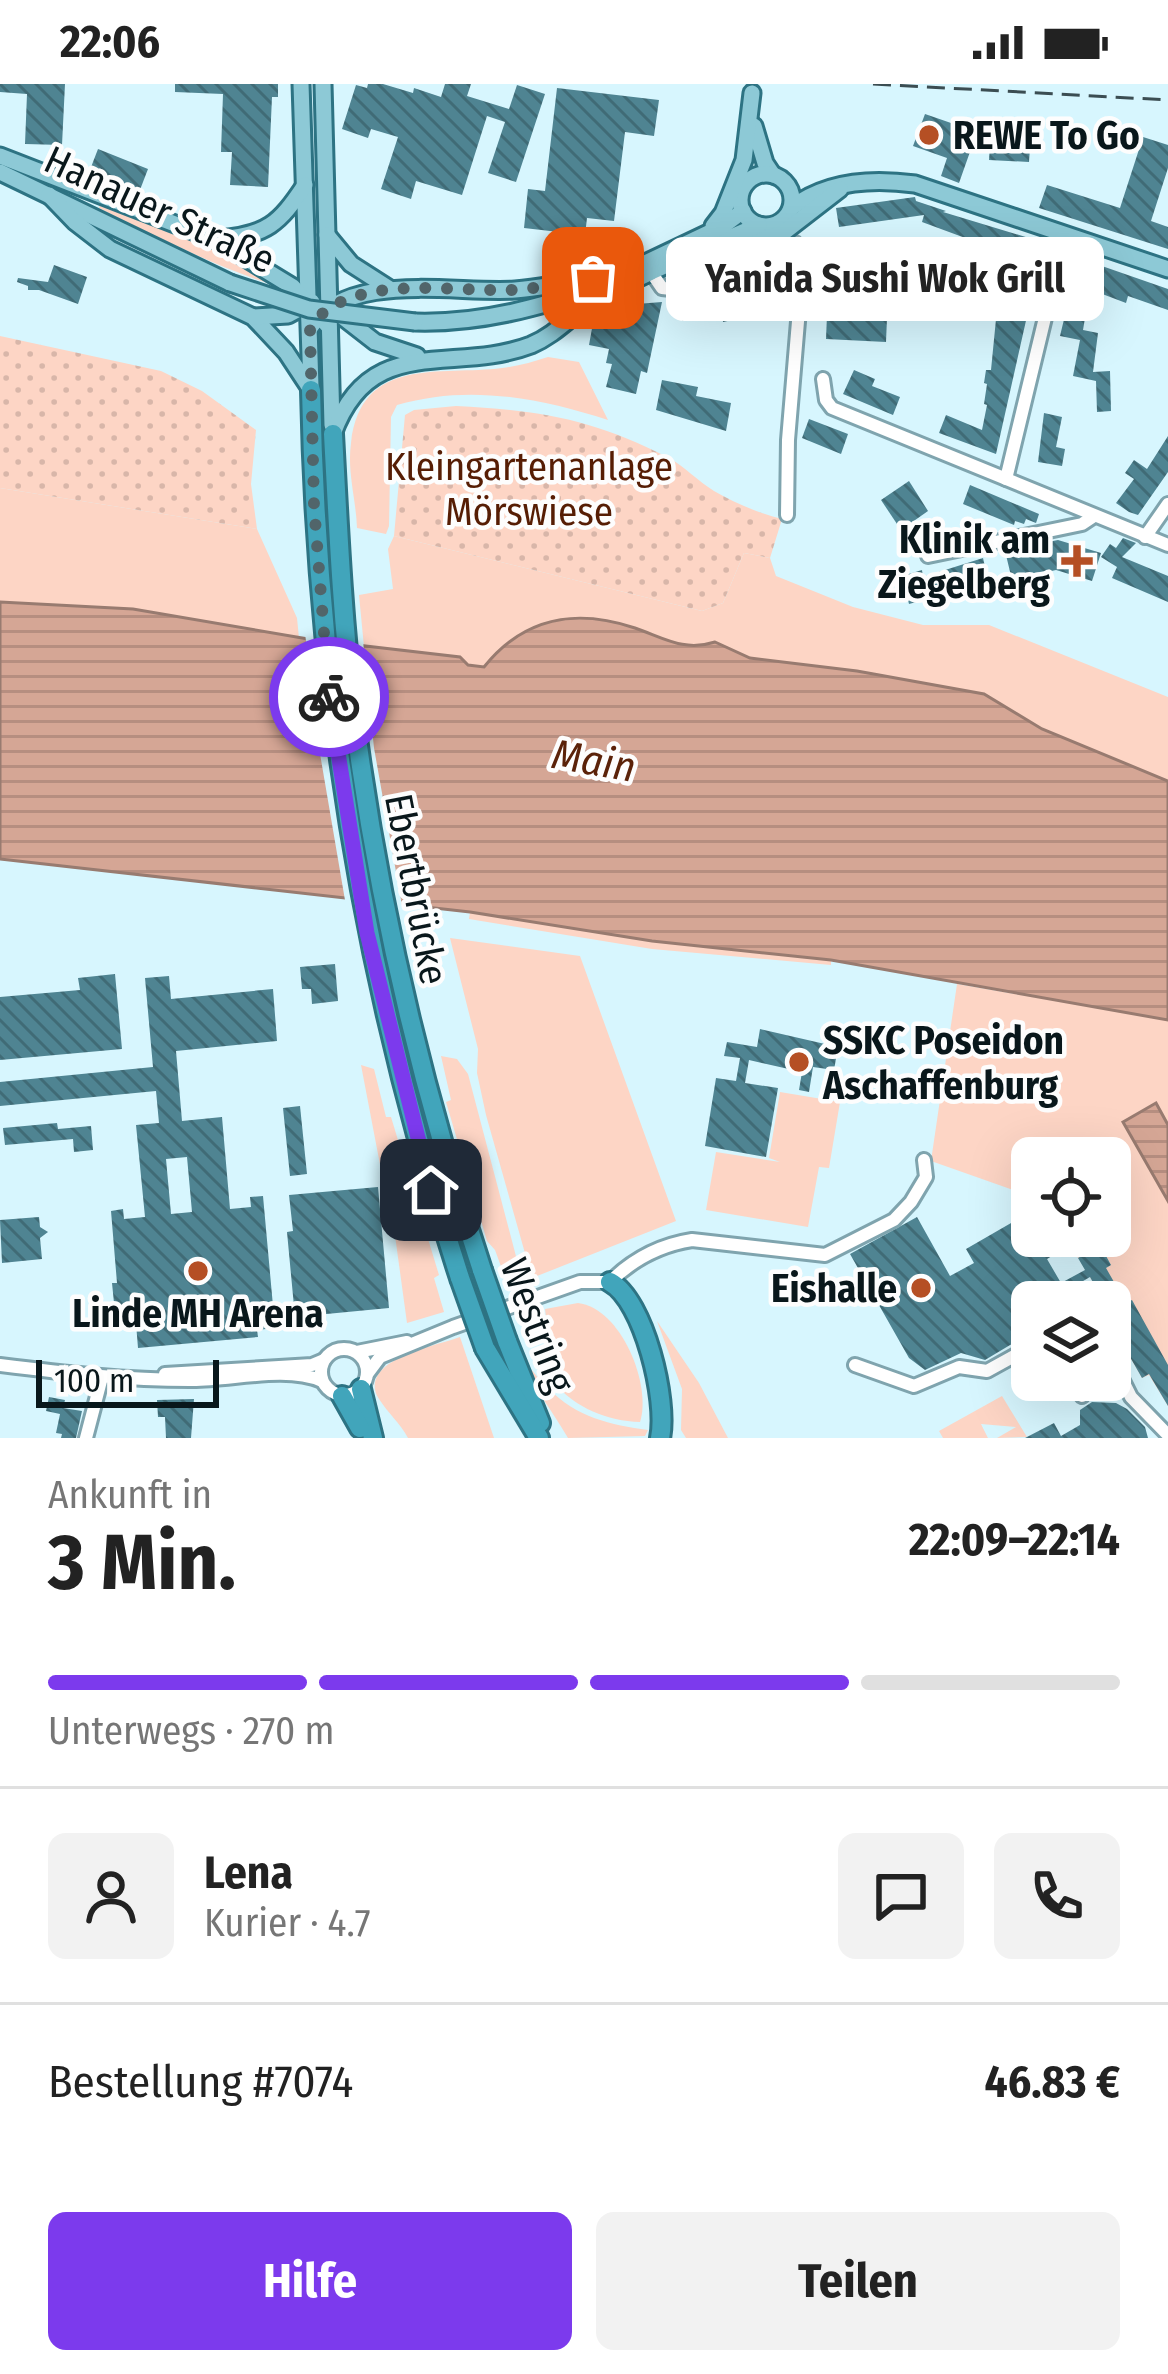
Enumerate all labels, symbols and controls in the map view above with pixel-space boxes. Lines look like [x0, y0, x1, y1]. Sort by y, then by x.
text: 22:06 [60, 15, 160, 69]
place label: REWE To Go [953, 113, 1140, 159]
marker: REWE To Go [916, 122, 942, 148]
street label: Hanauer Straße [37, 137, 282, 283]
pin [542, 227, 644, 329]
callout: Yanida Sushi Wok Grill [665, 236, 1103, 320]
icon: bag [560, 245, 626, 311]
text: Yanida Sushi Wok Grill [705, 256, 1065, 302]
park label: Kleingartenanlage Mörswiese [385, 444, 673, 535]
place label: Klinik am Ziegelberg [878, 517, 1051, 608]
marker: Klinik am Ziegelberg [1061, 545, 1093, 577]
courier [269, 637, 389, 757]
icon: bike [296, 664, 362, 730]
water label: Main [548, 729, 640, 793]
street label: Ebertbrücke [375, 790, 457, 988]
place label: SSKC Poseidon Aschaffenburg [822, 1018, 1064, 1109]
marker: SSKC Poseidon Aschaffenburg [786, 1049, 812, 1075]
map controls [1011, 1137, 1131, 1401]
button: locate [1011, 1137, 1131, 1257]
pin [380, 1139, 482, 1241]
icon: home [398, 1157, 464, 1223]
street label: Westring [491, 1252, 584, 1399]
marker: Linde MH Arena [185, 1258, 211, 1284]
place label: Eishalle [771, 1266, 897, 1312]
marker: Eishalle [908, 1275, 934, 1301]
button: layers [1011, 1281, 1131, 1401]
place label: Linde MH Arena [72, 1291, 324, 1337]
scale bar [36, 1354, 219, 1407]
text: 100 m [54, 1361, 134, 1401]
text: Ankunft in [48, 1472, 212, 1518]
text: 22:09–22:14 [909, 1513, 1120, 1567]
text: 3 Min. [48, 1516, 236, 1610]
text: Unterwegs · 270 m [48, 1708, 334, 1754]
button: person [48, 1833, 174, 1959]
button: chat [838, 1833, 964, 1959]
button: phone [994, 1833, 1120, 1959]
text: Lena [204, 1846, 293, 1900]
text: Kurier · 4.7 [204, 1900, 371, 1946]
text: Bestellung #7074 [48, 2055, 353, 2109]
text: 46.83 € [985, 2055, 1120, 2109]
button: Hilfe [48, 2212, 572, 2350]
button: Teilen [596, 2212, 1120, 2350]

